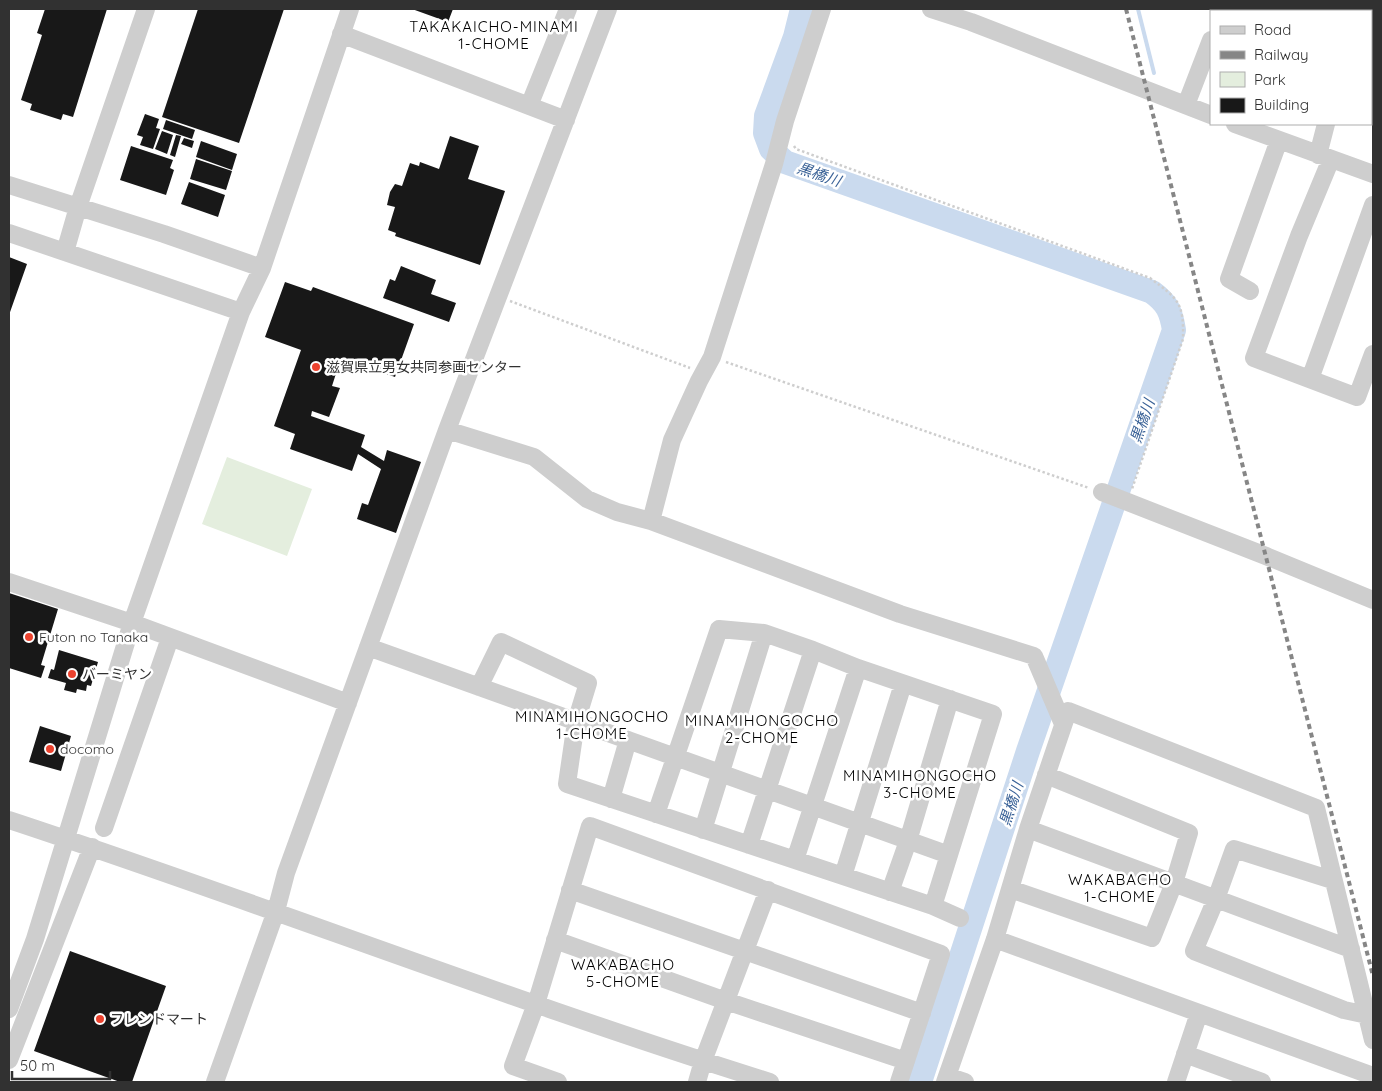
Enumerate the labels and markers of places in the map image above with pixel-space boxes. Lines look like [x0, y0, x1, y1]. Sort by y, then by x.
place label: 滋賀県立男女共同参画センター [326, 358, 522, 376]
marker: 滋賀県立男女共同参画センター [310, 361, 322, 373]
place label: Futon no Tanaka [39, 628, 148, 646]
marker: Futon no Tanaka [23, 631, 35, 643]
place label: バーミヤン [82, 665, 152, 683]
marker: バーミヤン [66, 668, 78, 680]
place label: docomo [60, 740, 114, 758]
marker: docomo [44, 743, 56, 755]
place label: フレンドマート [110, 1010, 208, 1028]
marker: フレンドマート [94, 1013, 106, 1025]

